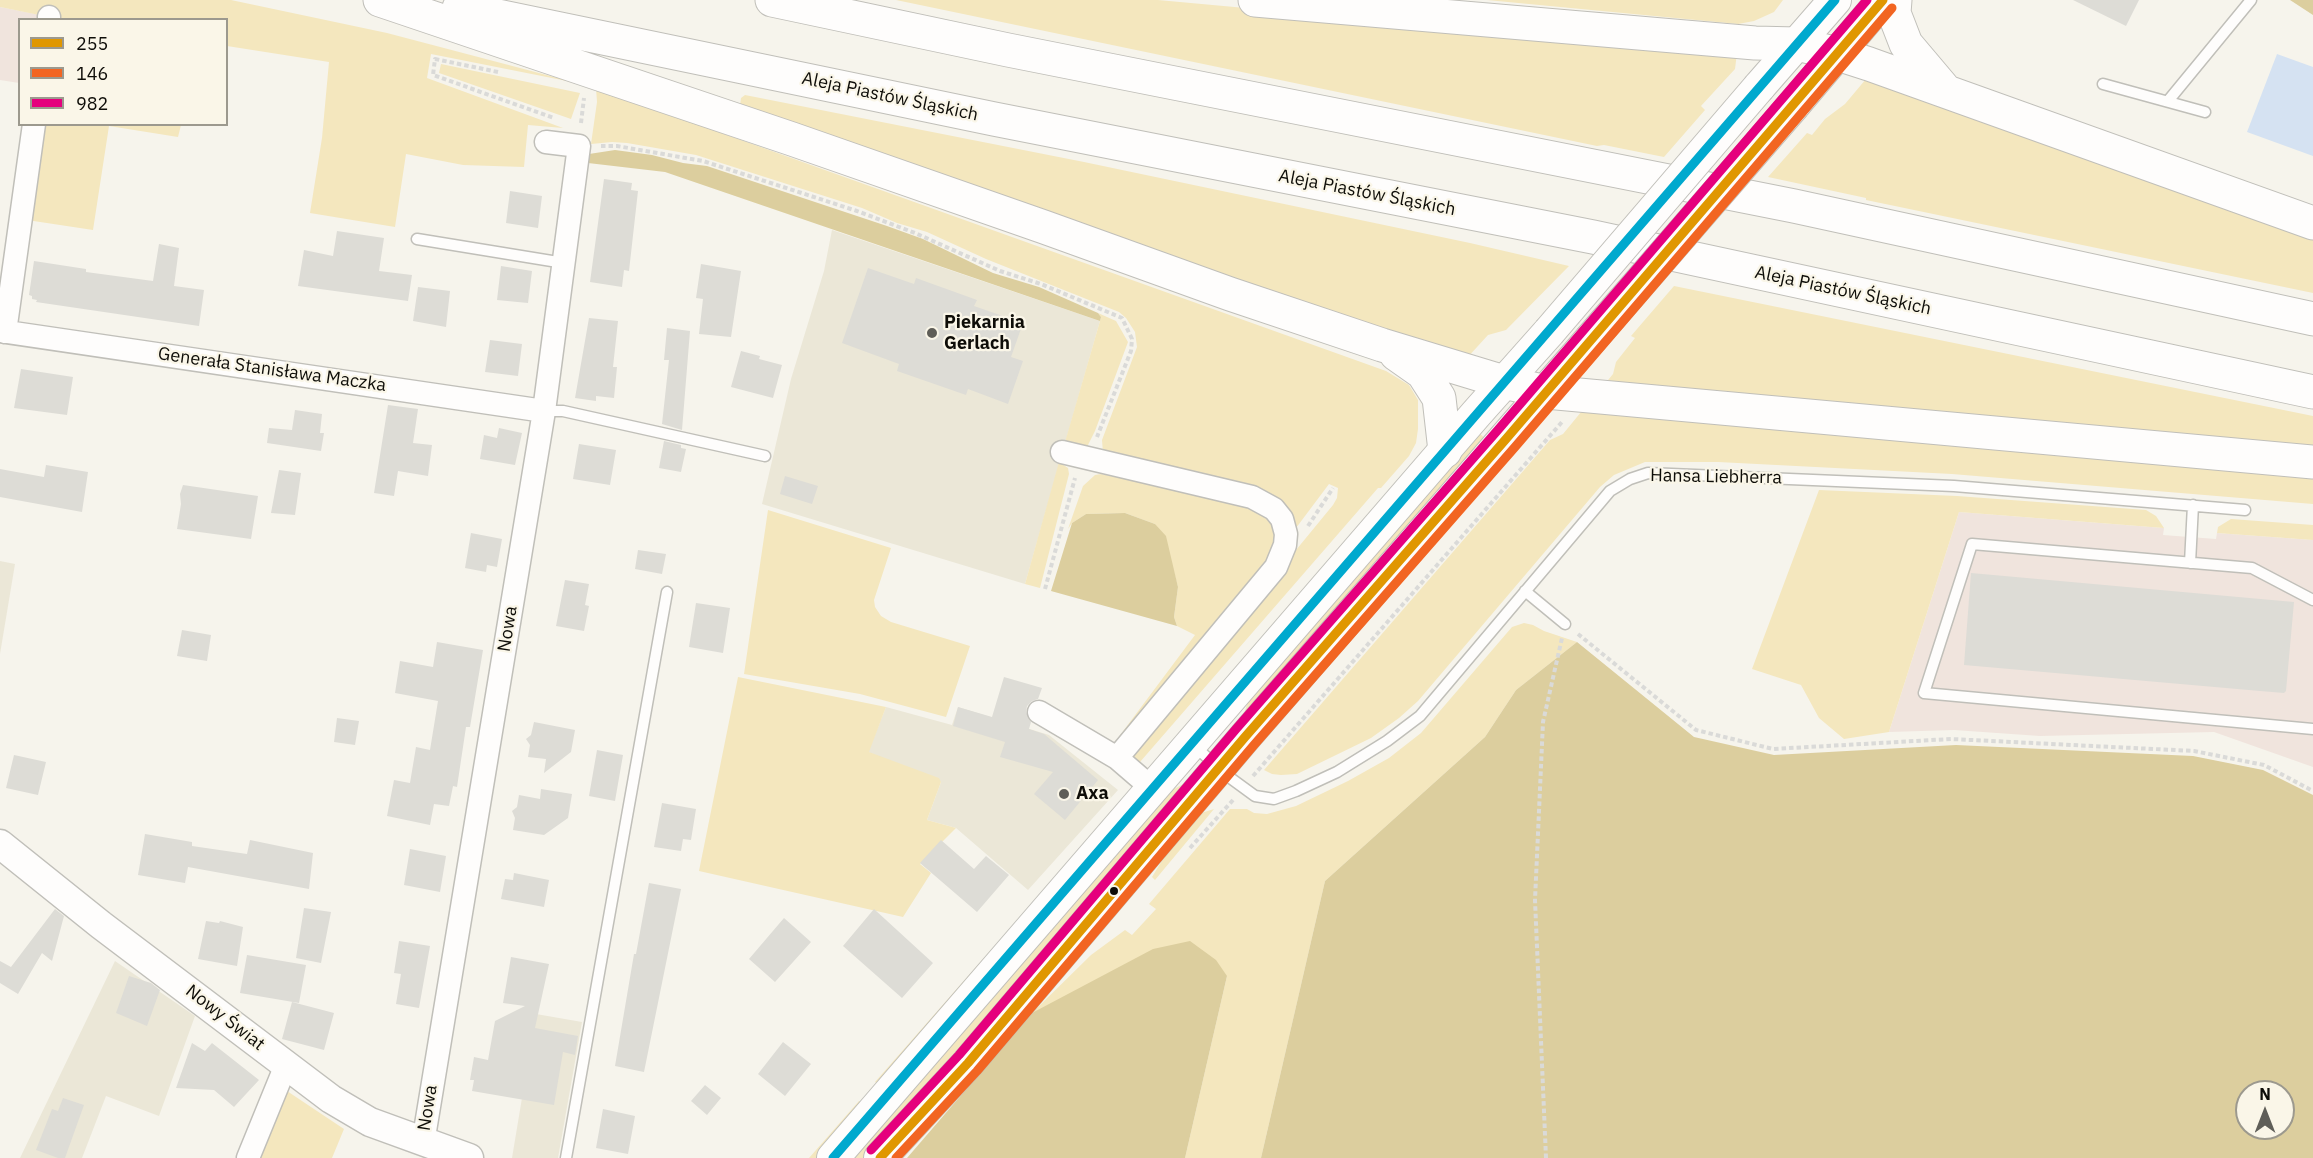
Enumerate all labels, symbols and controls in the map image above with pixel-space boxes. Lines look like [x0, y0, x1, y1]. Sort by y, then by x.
legend [18, 18, 228, 126]
text: 255 [76, 32, 108, 55]
text: 146 [76, 62, 108, 85]
street label: Aleja Piastów Śląskich [800, 68, 980, 126]
text: 982 [76, 92, 108, 115]
street label: Aleja Piastów Śląskich [1277, 165, 1457, 221]
street label: Aleja Piastów Śląskich [1753, 262, 1933, 320]
place label: Piekarnia Gerlach [944, 312, 1025, 354]
marker: Piekarnia Gerlach [925, 326, 939, 340]
street label: Generała Stanisława Maczka [157, 343, 387, 397]
street label: Hansa Liebherra [1650, 465, 1782, 489]
street label: Nowa [494, 605, 522, 653]
place label: Axa [1076, 783, 1109, 805]
marker: Axa [1057, 787, 1071, 801]
unlabelled marker [1108, 885, 1120, 897]
street label: Nowy Świat [181, 980, 269, 1056]
north arrow [2235, 1080, 2295, 1140]
street label: Nowa [414, 1084, 442, 1132]
text: N [2259, 1084, 2271, 1104]

